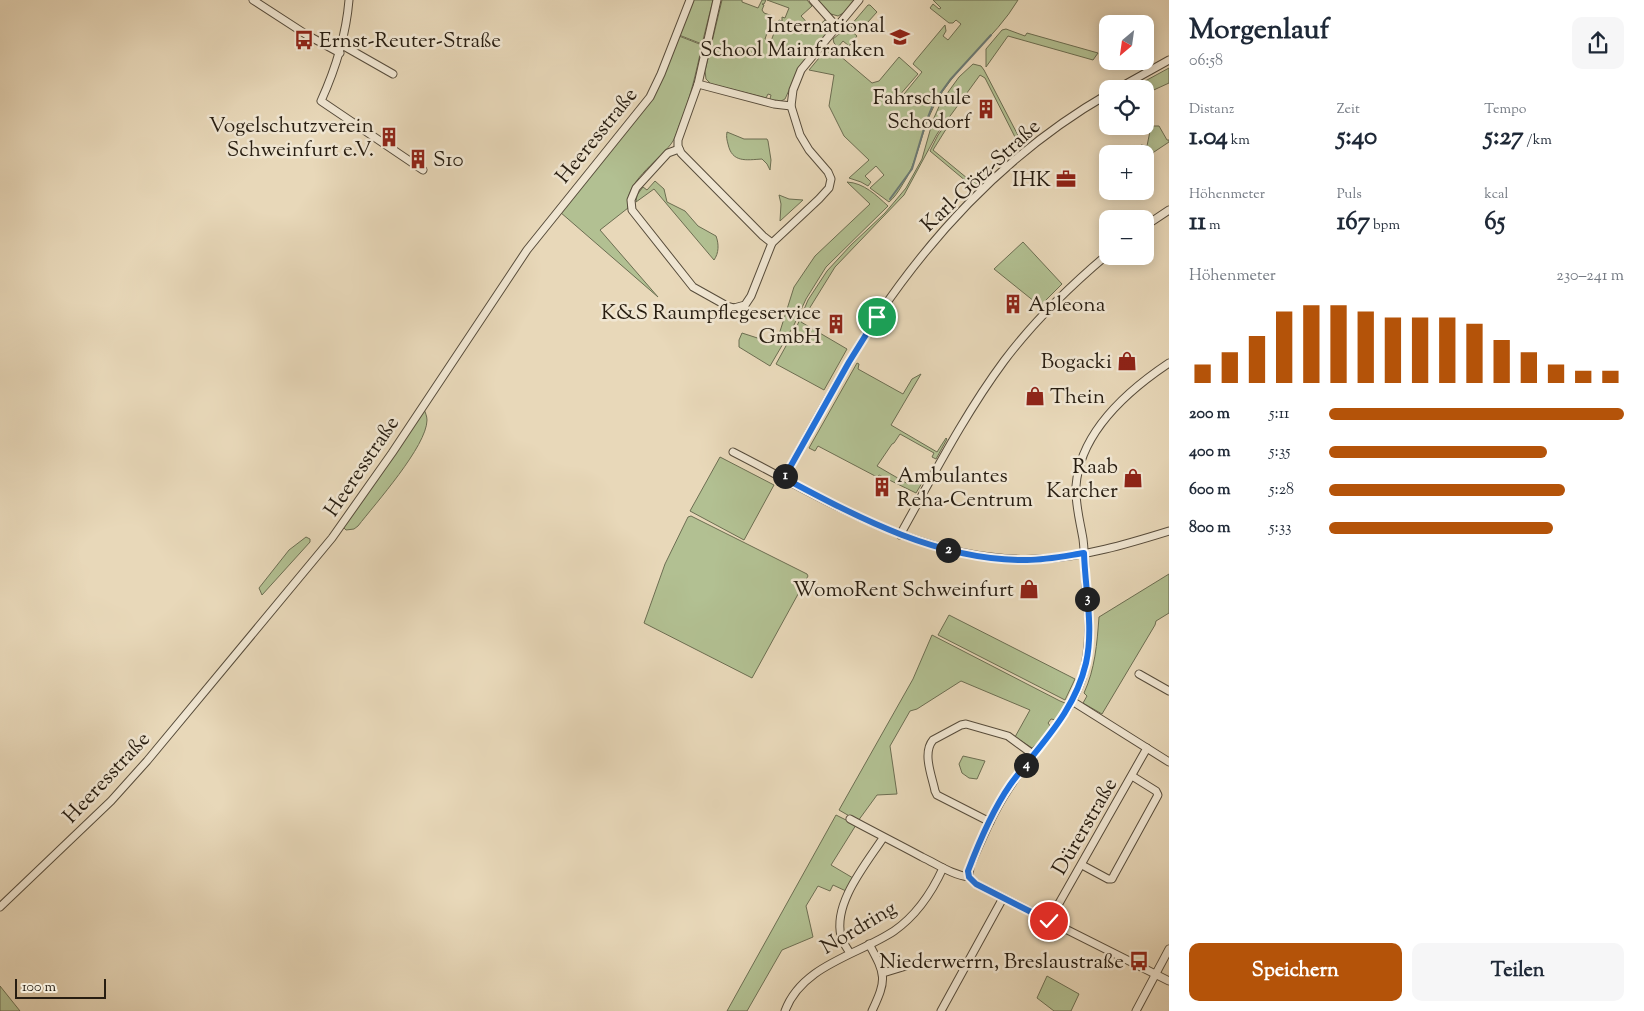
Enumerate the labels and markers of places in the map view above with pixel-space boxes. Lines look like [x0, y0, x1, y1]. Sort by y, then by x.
place label: International School Mainfranken [700, 12, 885, 66]
school or university icon: International School Mainfranken [889, 26, 911, 48]
place label: Ernst-Reuter-Straße [319, 27, 501, 57]
bus stop icon: Ernst-Reuter-Straße [293, 29, 315, 51]
place label: Fahrschule Schodorf [873, 84, 973, 138]
building icon: Fahrschule Schodorf [975, 98, 997, 120]
place label: Vogelschutzverein Schweinfurt e.V. [209, 112, 374, 166]
building icon: Vogelschutzverein Schweinfurt e.V. [378, 126, 400, 148]
place label: S10 [433, 146, 464, 176]
building icon: S10 [407, 148, 429, 170]
place label: IHK [1012, 166, 1051, 196]
office icon: IHK [1055, 168, 1077, 190]
place label: Apleona [1028, 291, 1106, 321]
building icon: Apleona [1002, 293, 1024, 315]
pin [856, 296, 898, 338]
place label: K&S Raumpflegeservice GmbH [601, 299, 821, 353]
building icon: K&S Raumpflegeservice GmbH [825, 313, 847, 335]
place label: Bogacki [1041, 348, 1112, 378]
shop icon: Bogacki [1116, 350, 1138, 372]
place label: Thein [1050, 383, 1105, 413]
shop icon: Thein [1024, 385, 1046, 407]
place label: Raab Karcher [1046, 453, 1118, 507]
place label: Ambulantes Reha-Centrum [897, 462, 1033, 516]
pin: 1 [772, 464, 798, 488]
shop icon: Raab Karcher [1122, 467, 1144, 489]
building icon: Ambulantes Reha-Centrum [871, 476, 893, 498]
pin: 2 [936, 538, 960, 562]
place label: WomoRent Schweinfurt [793, 576, 1014, 606]
shop icon: WomoRent Schweinfurt [1018, 578, 1040, 600]
pin: 3 [1074, 586, 1100, 612]
pin: 4 [1014, 752, 1038, 778]
pin [1028, 900, 1070, 942]
place label: Niederwerrn, Breslaustraße [879, 948, 1124, 978]
bus stop icon: Niederwerrn, Breslaustraße [1128, 950, 1150, 972]

